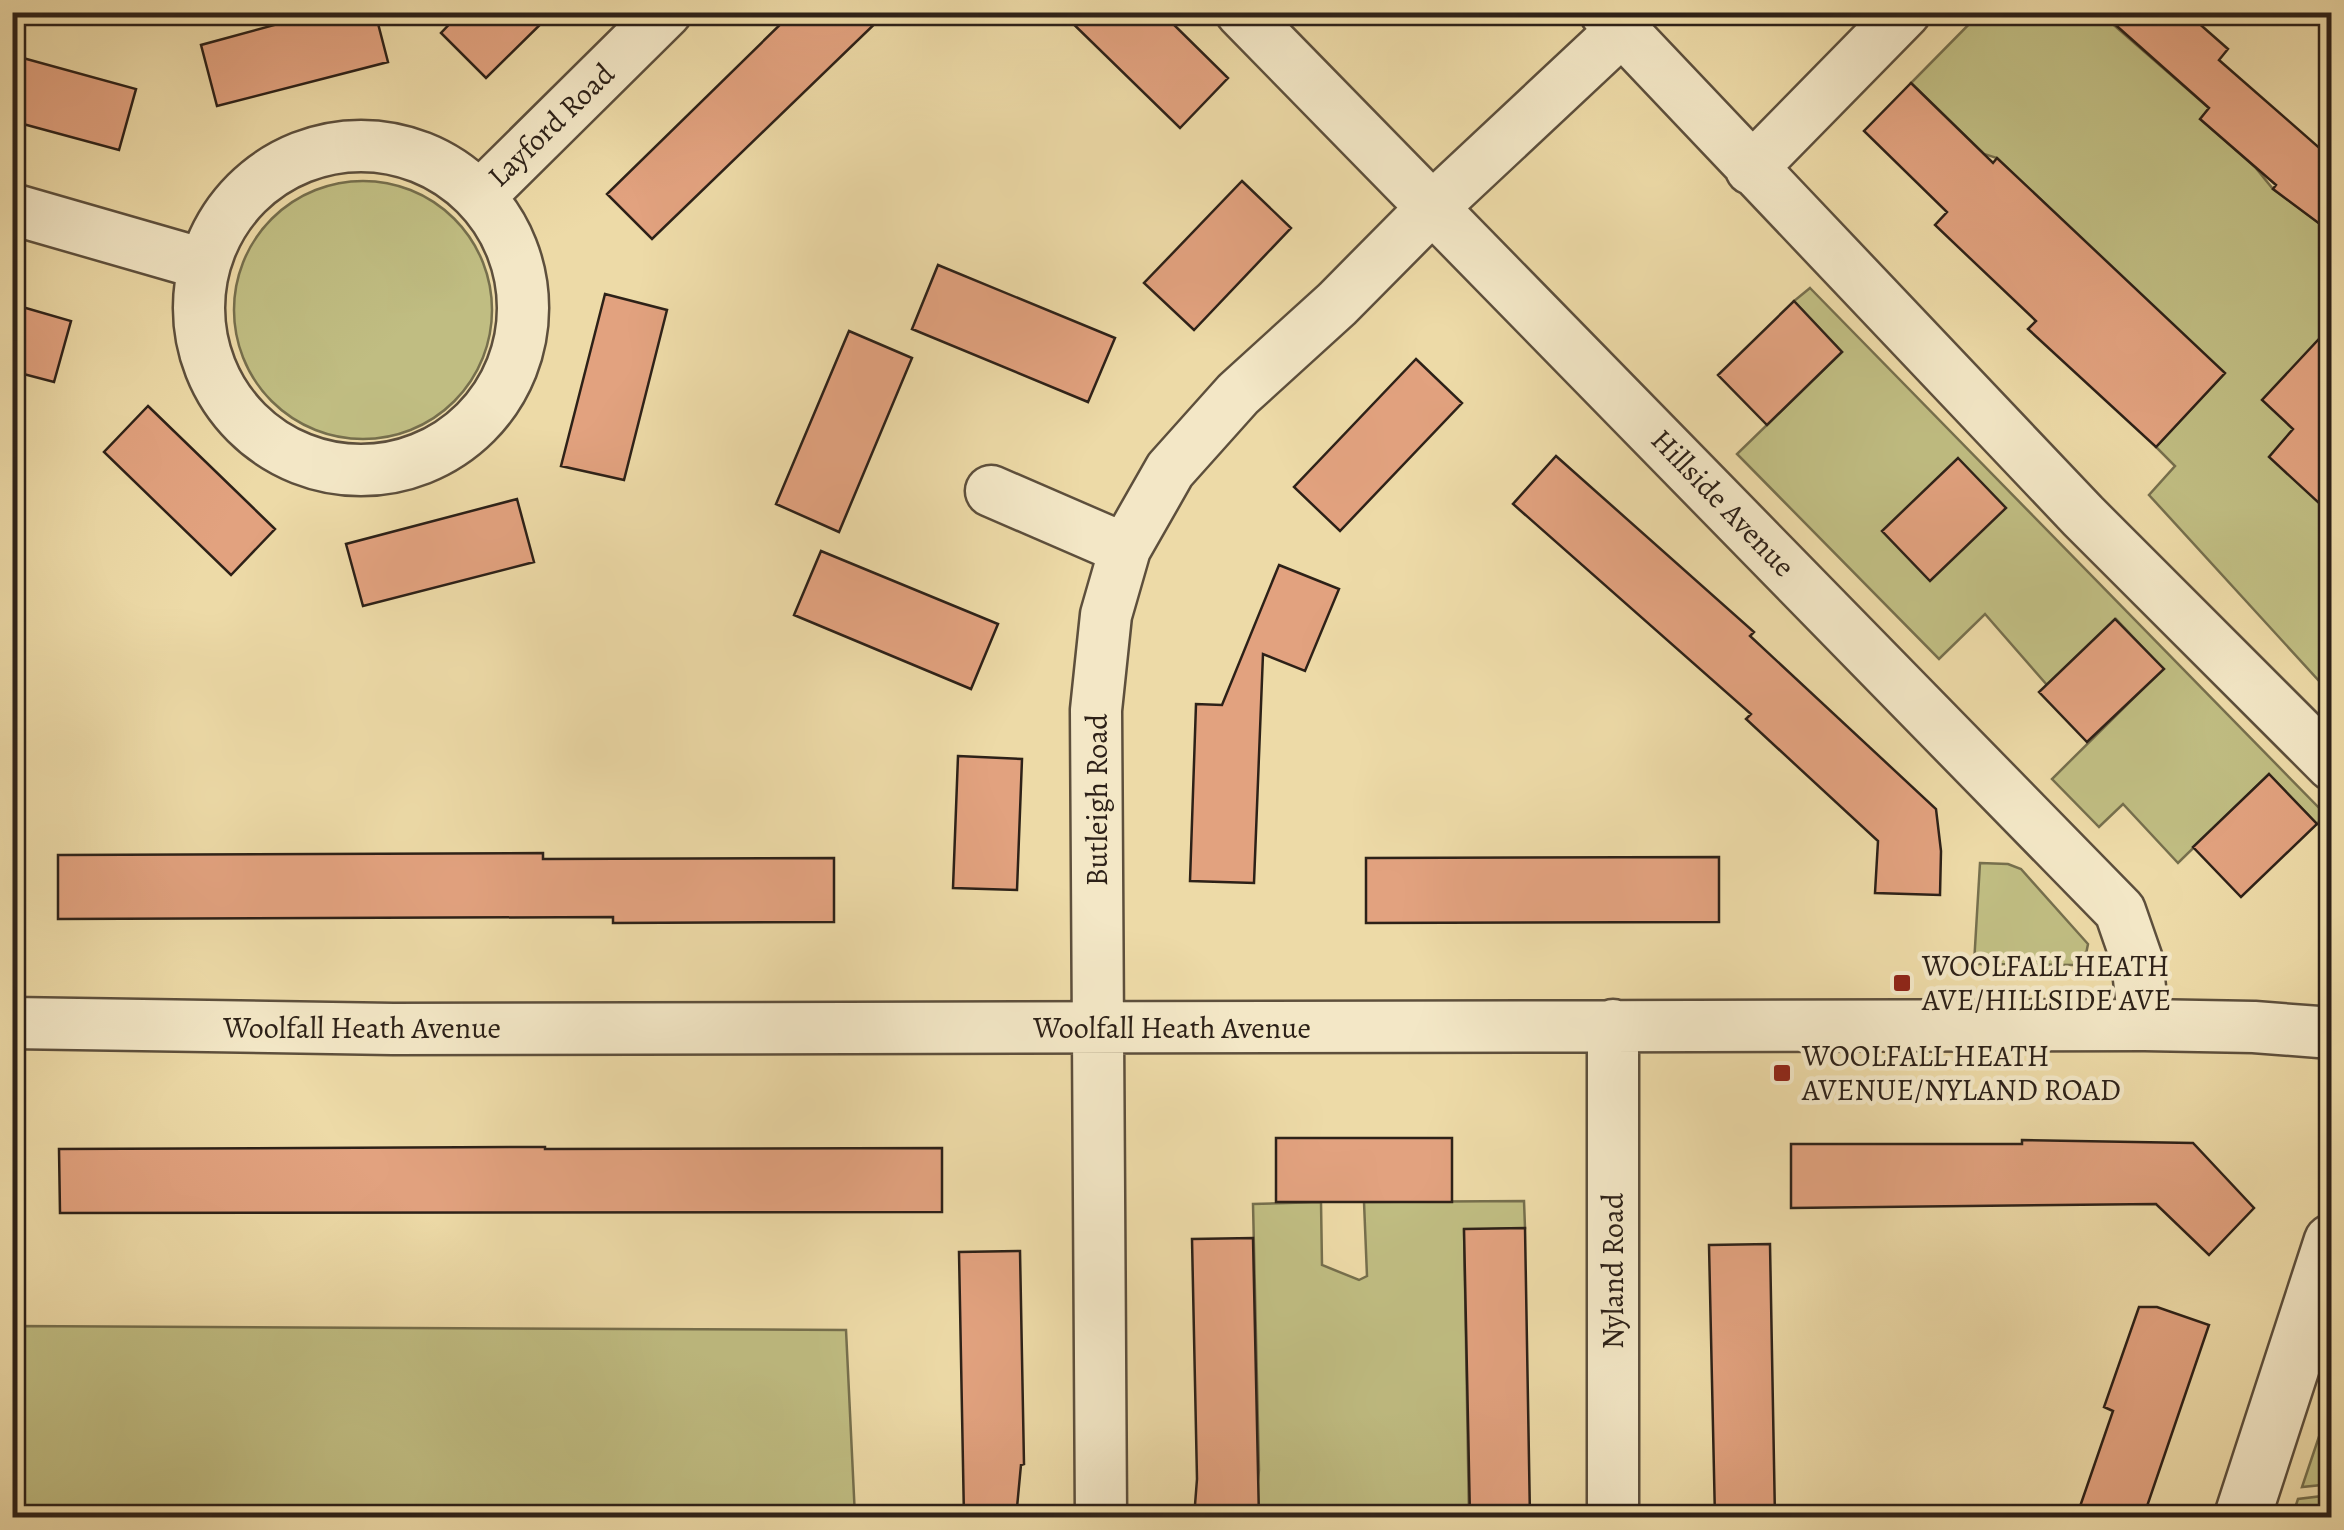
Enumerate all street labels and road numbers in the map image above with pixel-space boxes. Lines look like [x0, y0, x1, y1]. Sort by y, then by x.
street label: Layford Road [479, 54, 624, 196]
street label: Hillside Avenue [1642, 420, 1804, 586]
street label: Butleigh Road [1077, 713, 1117, 886]
street label: Woolfall Heath Avenue [222, 1008, 501, 1048]
street label: Woolfall Heath Avenue [1032, 1008, 1311, 1048]
street label: Nyland Road [1593, 1192, 1633, 1349]

